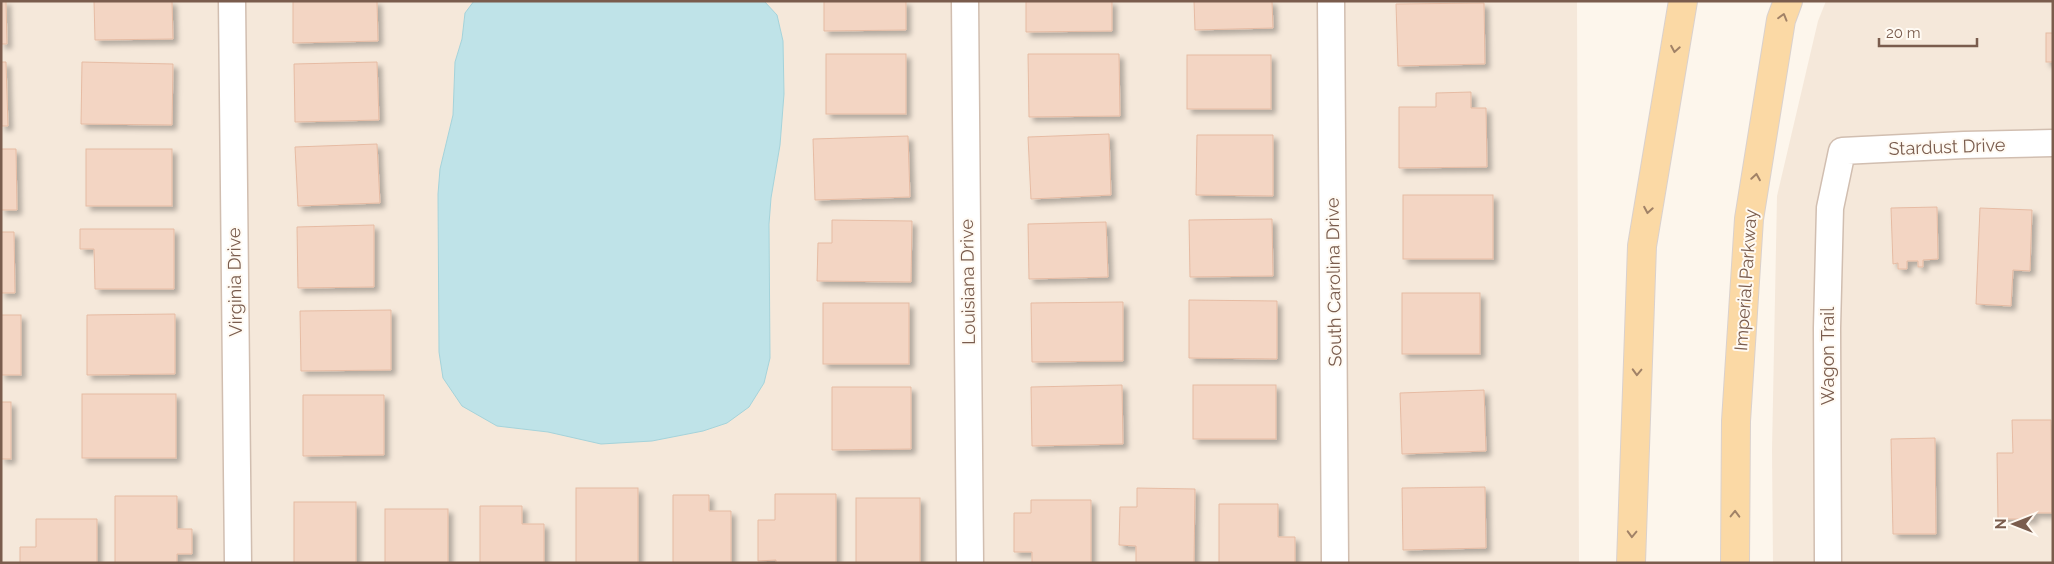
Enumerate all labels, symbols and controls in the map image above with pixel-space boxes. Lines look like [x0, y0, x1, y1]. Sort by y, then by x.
one-way arrow [1777, 14, 1787, 22]
scale bar [1879, 15, 1976, 47]
text: 20 m [1886, 24, 1921, 42]
one-way arrow [1670, 46, 1681, 54]
street label: Stardust Drive [1888, 134, 2006, 159]
one-way arrow [1751, 173, 1761, 182]
street label: South Carolina Drive [1322, 197, 1345, 367]
one-way arrow [1644, 205, 1654, 214]
street label: Imperial Parkway [1730, 208, 1761, 352]
street label: Louisiana Drive [956, 218, 979, 345]
street label: Virginia Drive [223, 227, 246, 337]
street label: Wagon Trail [1817, 307, 1838, 405]
one-way arrow [1632, 368, 1643, 376]
north arrow [1989, 499, 2039, 549]
one-way arrow [1730, 510, 1740, 518]
text: N [1993, 519, 2009, 529]
one-way arrow [1626, 530, 1637, 538]

